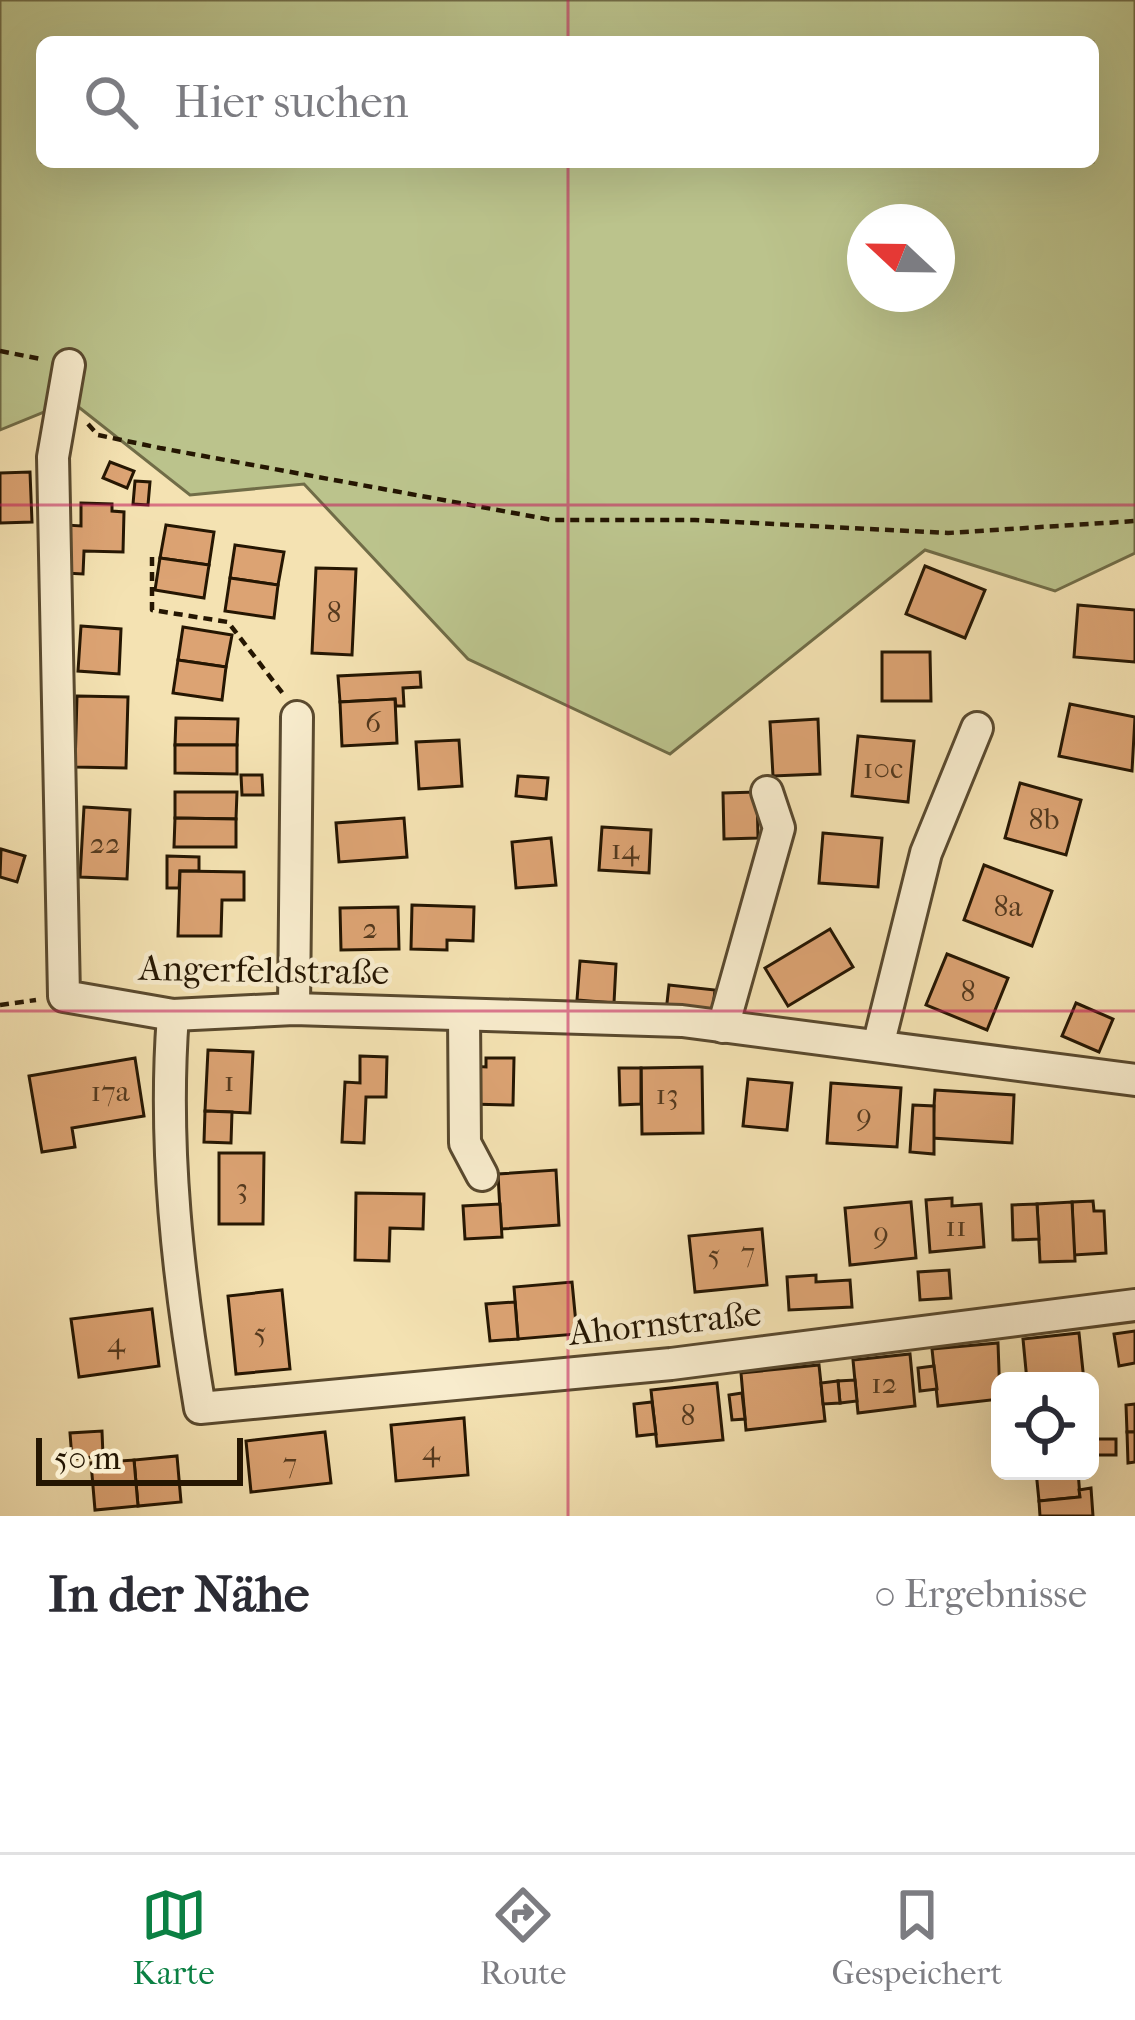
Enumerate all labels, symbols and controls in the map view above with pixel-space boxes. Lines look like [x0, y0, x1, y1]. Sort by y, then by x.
search box [36, 36, 1099, 168]
icon: search [78, 69, 144, 135]
text: Hier suchen [174, 76, 409, 129]
north arrow [847, 204, 955, 312]
house number: 8 [326, 595, 342, 630]
house number: 6 [365, 705, 382, 740]
house number: 10c [863, 751, 903, 786]
house number: 8b [1029, 802, 1059, 837]
house number: 22 [90, 826, 120, 861]
house number: 14 [611, 832, 640, 867]
house number: 8a [994, 889, 1024, 924]
house number: 2 [362, 911, 378, 946]
street label: Angerfeldstraße [136, 947, 390, 993]
house number: 8 [960, 974, 976, 1009]
house number: 1 [224, 1064, 234, 1099]
house number: 17a [90, 1074, 131, 1109]
house number: 13 [655, 1077, 679, 1112]
house number: 9 [856, 1098, 872, 1133]
house number: 3 [236, 1171, 248, 1206]
house number: 11 [945, 1209, 967, 1244]
house number: 9 [873, 1216, 889, 1251]
house number: 7 [741, 1235, 755, 1270]
house number: 5 [708, 1238, 720, 1273]
street label: Ahornstraße [565, 1292, 763, 1354]
house number: 5 [254, 1316, 266, 1351]
house number: 4 [107, 1325, 126, 1360]
house number: 12 [871, 1366, 897, 1401]
map controls [991, 1372, 1099, 1480]
button: locate [991, 1372, 1099, 1480]
house number: 8 [680, 1398, 696, 1433]
scale bar [36, 1432, 243, 1485]
house number: 4 [422, 1433, 441, 1468]
text: 50 m [54, 1439, 121, 1478]
house number: 7 [283, 1446, 297, 1481]
text: In der Nähe [48, 1564, 309, 1624]
text: 0 Ergebnisse [874, 1571, 1087, 1617]
tab: Karte [133, 1882, 215, 1993]
tab: Route [480, 1882, 566, 1993]
tab: Gespeichert [832, 1882, 1002, 1993]

